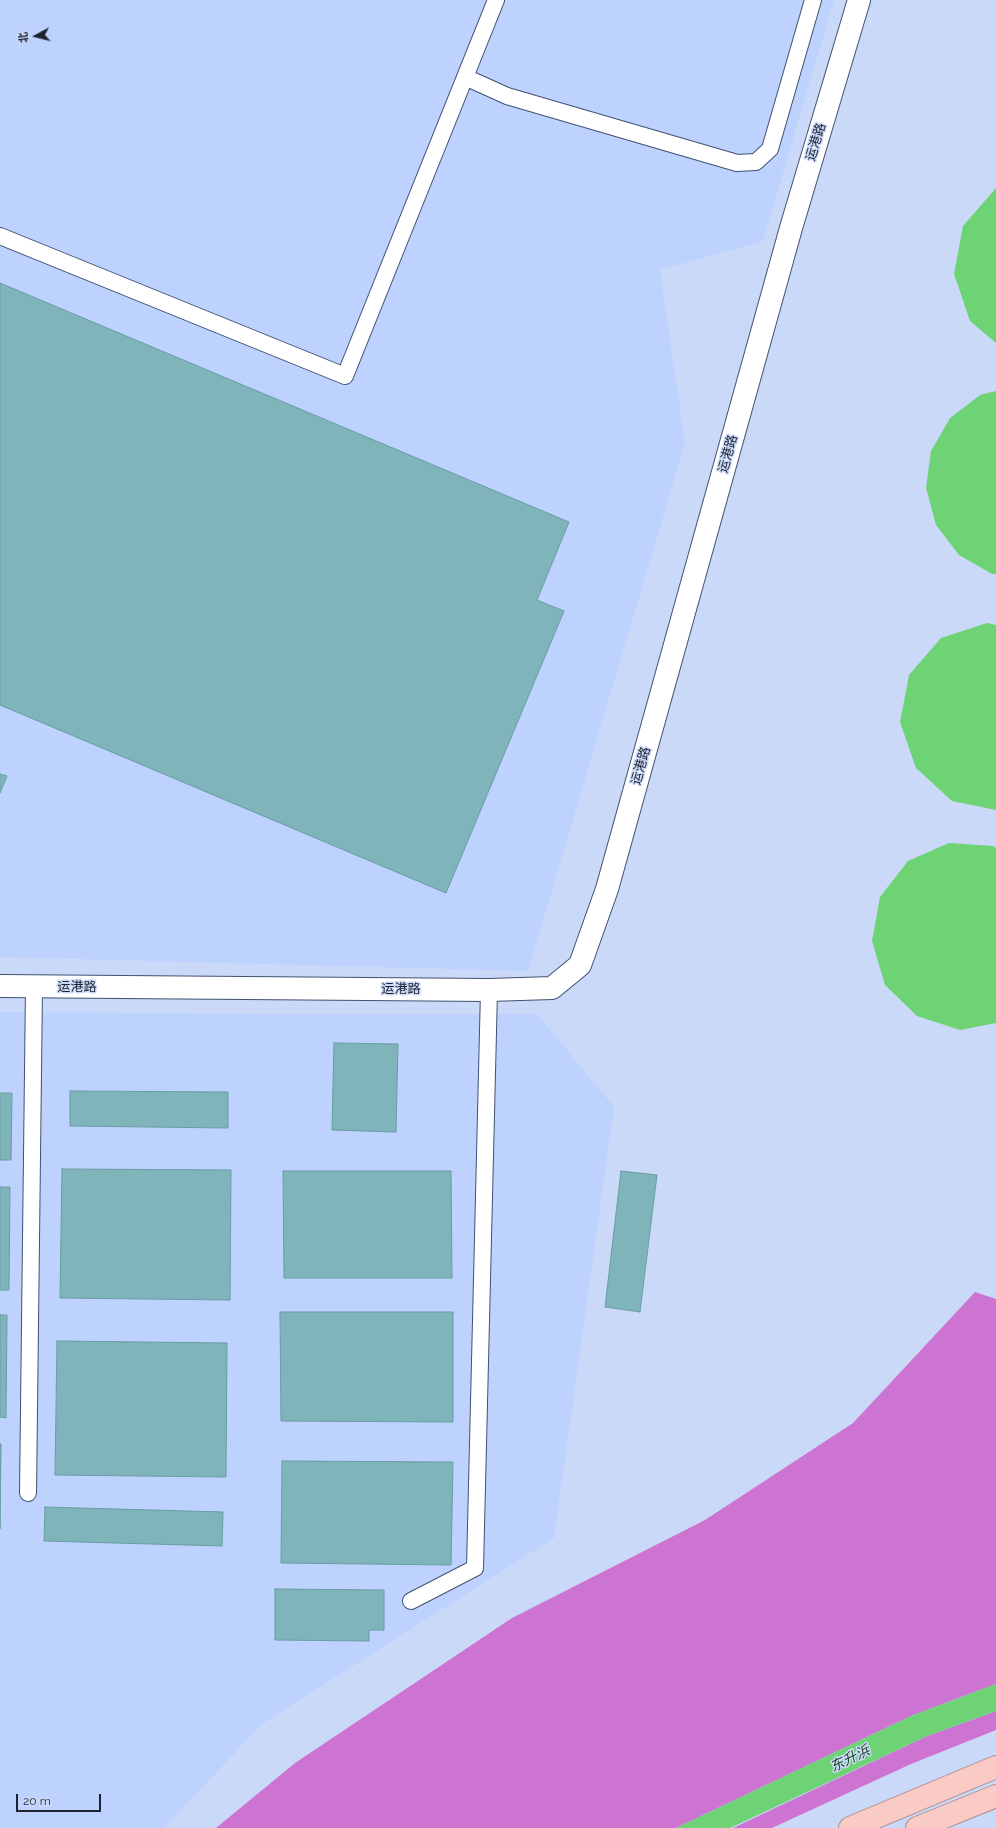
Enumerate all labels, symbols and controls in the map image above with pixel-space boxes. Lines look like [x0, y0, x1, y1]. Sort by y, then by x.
north arrow [16, 16, 56, 56]
text: 北 [16, 31, 31, 44]
street label: 运港路 [803, 121, 829, 163]
street label: 运港路 [715, 433, 741, 475]
street label: 运港路 [628, 745, 654, 787]
street label: 运港路 [58, 979, 96, 995]
street label: 运港路 [382, 981, 420, 997]
water label: 东升浜 [827, 1742, 873, 1776]
scale bar [18, 1786, 103, 1812]
text: 20 m [23, 1794, 51, 1808]

